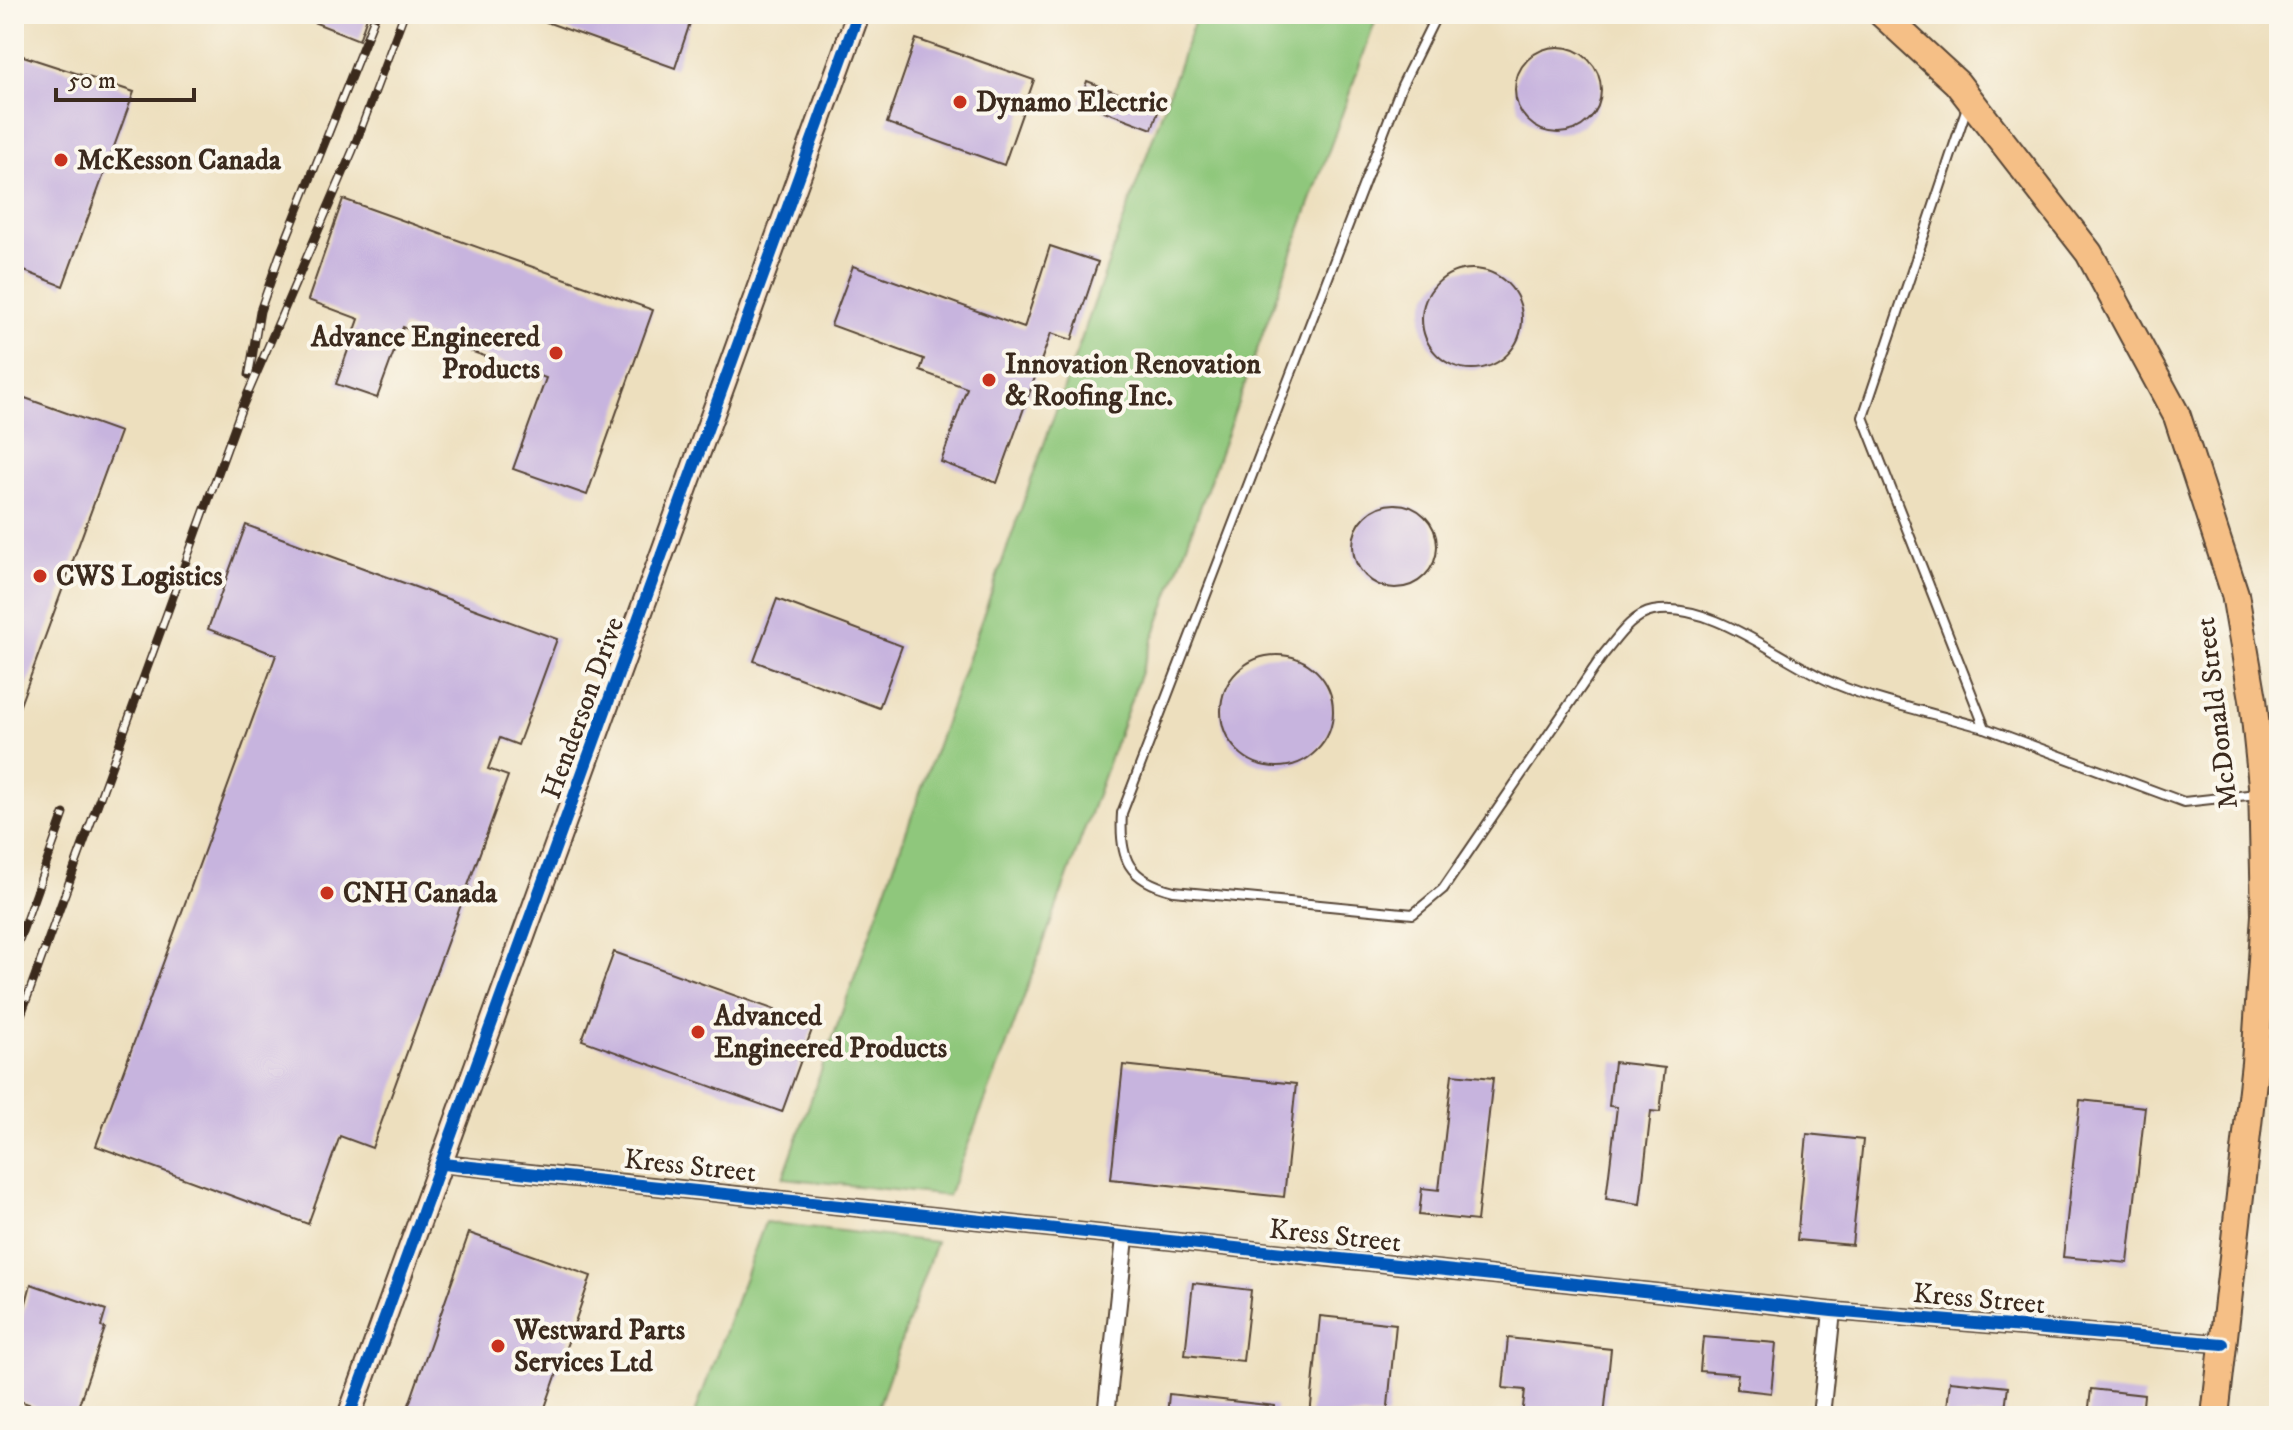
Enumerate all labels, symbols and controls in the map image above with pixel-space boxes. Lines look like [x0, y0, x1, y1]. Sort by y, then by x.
scale bar [56, 52, 194, 102]
text: 50 m [68, 66, 116, 96]
place label: Dynamo Electric [976, 85, 1168, 120]
marker: Dynamo Electric [951, 93, 969, 111]
place label: McKesson Canada [77, 143, 282, 178]
marker: McKesson Canada [52, 151, 70, 169]
place label: Advance Engineered Products [310, 320, 541, 387]
marker: Advance Engineered Products [547, 344, 565, 362]
place label: Innovation Renovation & Roofing Inc. [1005, 347, 1261, 414]
marker: Innovation Renovation & Roofing Inc. [980, 371, 998, 389]
place label: CWS Logistics [56, 559, 223, 594]
marker: CWS Logistics [31, 567, 49, 585]
street label: Henderson Drive [534, 612, 632, 804]
street label: McDonald Street [2188, 615, 2246, 811]
place label: CNH Canada [343, 876, 498, 911]
marker: CNH Canada [318, 884, 336, 902]
place label: Advanced Engineered Products [713, 999, 948, 1066]
marker: Advanced Engineered Products [689, 1023, 707, 1041]
street label: Kress Street [622, 1142, 758, 1190]
street label: Kress Street [1267, 1212, 1403, 1260]
street label: Kress Street [1911, 1276, 2047, 1322]
place label: Westward Parts Services Ltd [513, 1313, 686, 1380]
marker: Westward Parts Services Ltd [489, 1337, 507, 1355]

